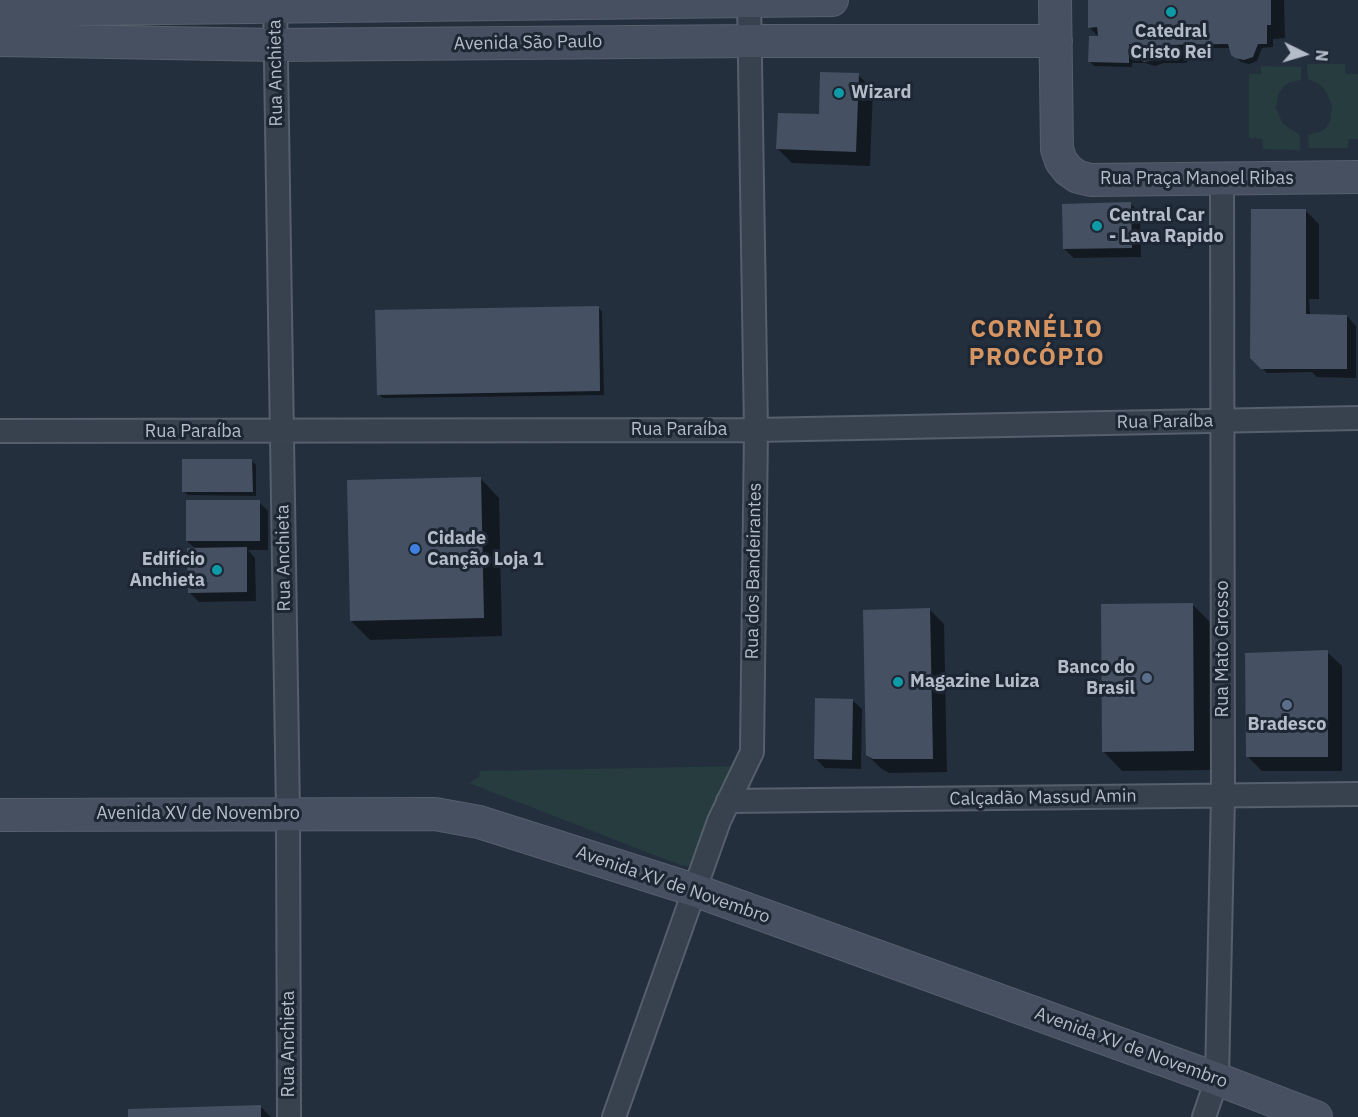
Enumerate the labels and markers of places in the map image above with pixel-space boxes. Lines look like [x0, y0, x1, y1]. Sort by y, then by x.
marker: Catedral Cristo Rei [1164, 5, 1178, 19]
place label: Catedral Cristo Rei [1130, 21, 1212, 63]
place label: Wizard [851, 82, 911, 104]
marker: Wizard [832, 86, 846, 100]
place label: Central Car - Lava Rapido [1109, 205, 1224, 248]
marker: Central Car - Lava Rapido [1090, 219, 1104, 233]
place label: Cidade Canção Loja 1 [427, 528, 544, 570]
marker: Cidade Canção Loja 1 [408, 542, 422, 556]
place label: Edifício Anchieta [130, 549, 205, 592]
marker: Edifício Anchieta [210, 563, 224, 577]
place label: Banco do Brasil [1057, 657, 1135, 700]
place label: Magazine Luiza [910, 671, 1040, 693]
marker: Banco do Brasil [1140, 671, 1154, 685]
marker: Magazine Luiza [891, 675, 905, 689]
marker: Bradesco [1280, 698, 1294, 712]
place label: Bradesco [1248, 714, 1326, 736]

